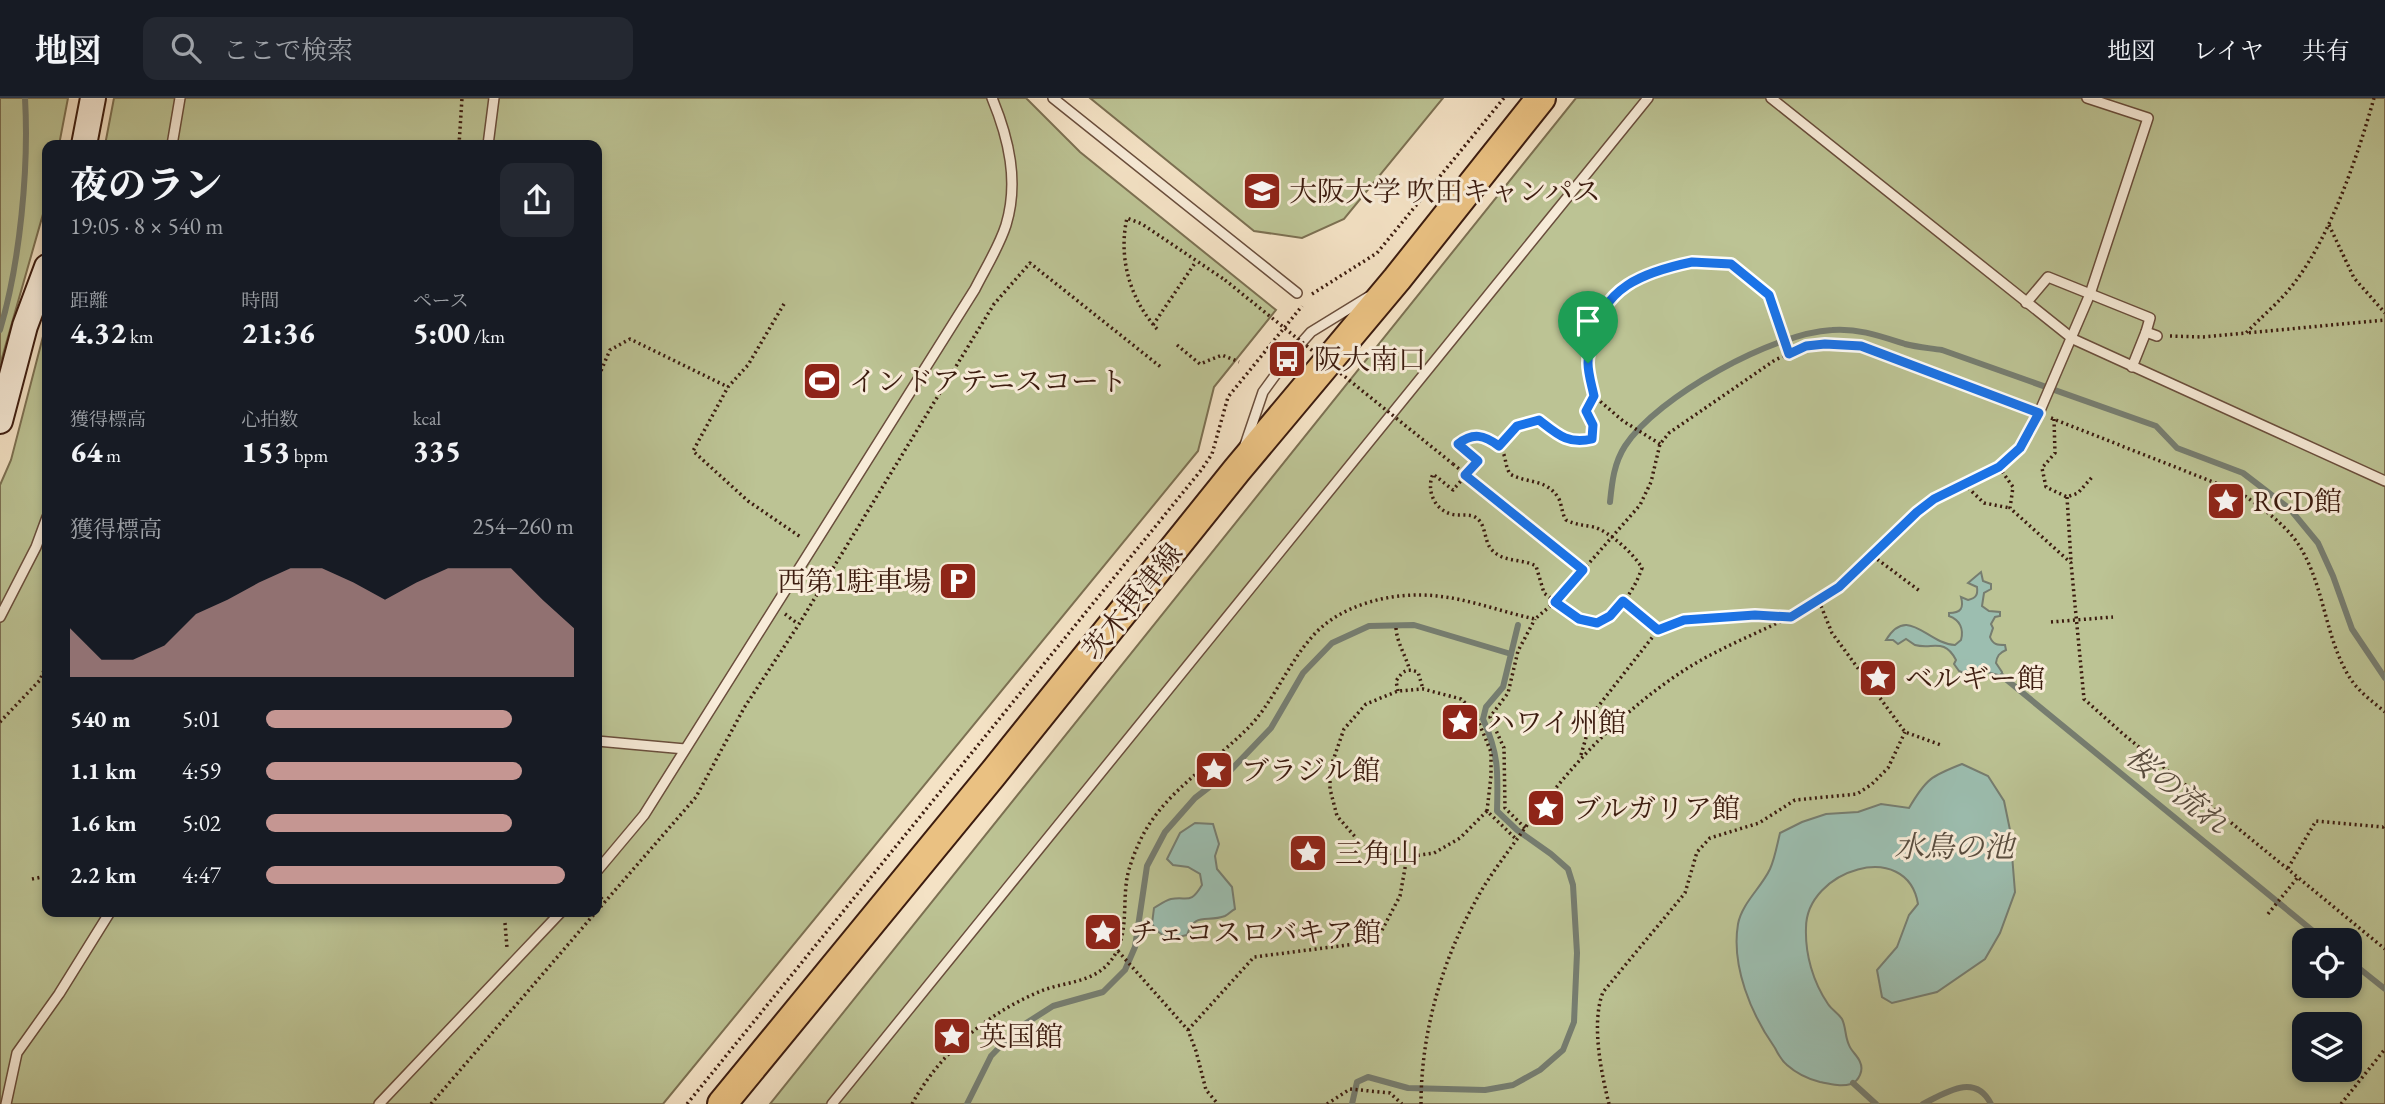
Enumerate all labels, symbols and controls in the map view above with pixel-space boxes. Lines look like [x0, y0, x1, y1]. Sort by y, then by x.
search box [143, 17, 633, 80]
text: 地図 [35, 29, 101, 72]
icon: search [167, 29, 205, 67]
text: ここで検索 [223, 33, 353, 67]
text: 地図 [2107, 35, 2155, 66]
text: レイヤ [2193, 35, 2264, 66]
text: 共有 [2302, 35, 2350, 66]
text: 夜のラン [70, 160, 222, 209]
button: share [500, 163, 574, 237]
school or university icon: 大阪大学 吹田キャンパス [1241, 170, 1283, 212]
place label: 大阪大学 吹田キャンパス [1289, 173, 1601, 209]
text: 19:05 · 8 × 540 m [70, 211, 223, 241]
text: 距離 [70, 288, 108, 313]
text: 時間 [241, 288, 279, 313]
text: ペース [413, 288, 469, 313]
pin [1558, 291, 1618, 363]
icon: arrive [1569, 302, 1607, 340]
text: 4.32 [70, 313, 126, 352]
text: 21:36 [241, 313, 315, 352]
text: 5:00 [413, 313, 470, 352]
text: km [126, 324, 154, 349]
text: /km [470, 324, 505, 349]
bus stop icon: 阪大南口 [1266, 338, 1308, 380]
place label: 阪大南口 [1314, 341, 1426, 377]
sports icon: インドアテニスコート [801, 360, 843, 402]
place label: インドアテニスコート [849, 363, 1127, 399]
text: kcal [413, 406, 441, 431]
text: 獲得標高 [70, 407, 146, 432]
text: 心拍数 [241, 407, 298, 432]
text: 335 [413, 431, 461, 470]
text: 64 [70, 432, 102, 471]
text: 153 [241, 432, 290, 471]
text: m [102, 443, 121, 468]
text: bpm [290, 443, 328, 468]
place icon: RCD館 [2205, 480, 2247, 522]
place label: RCD館 [2253, 483, 2342, 519]
text: 254–260 m [473, 511, 574, 541]
text: 獲得標高 [70, 514, 162, 544]
street label: 茨木摂津線 [1074, 535, 1190, 667]
parking icon: 西第1駐車場 [937, 560, 979, 602]
place label: 西第1駐車場 [778, 563, 931, 599]
place icon: ベルギー館 [1857, 657, 1899, 699]
place label: ベルギー館 [1905, 660, 2045, 696]
place icon: ハワイ州館 [1439, 701, 1481, 743]
text: 540 m [70, 704, 131, 734]
text: 5:01 [182, 704, 221, 734]
place label: ハワイ州館 [1487, 704, 1626, 740]
water label: 桜の流れ [2118, 737, 2237, 843]
place icon: ブラジル館 [1193, 749, 1235, 791]
place label: ブラジル館 [1241, 752, 1380, 788]
text: 1.1 km [70, 756, 137, 786]
text: 4:59 [182, 756, 221, 786]
place icon: ブルガリア館 [1525, 787, 1567, 829]
place label: ブルガリア館 [1573, 790, 1740, 826]
text: 1.6 km [70, 808, 137, 838]
text: 5:02 [182, 808, 221, 838]
water label: 水鳥の池 [1894, 827, 2017, 866]
place icon: 三角山 [1287, 832, 1329, 874]
place label: 三角山 [1335, 835, 1419, 871]
text: 2.2 km [70, 860, 137, 890]
text: 4:47 [182, 860, 221, 890]
place icon: チェコスロバキア館 [1082, 911, 1124, 953]
place label: チェコスロバキア館 [1130, 914, 1381, 950]
map controls [2292, 928, 2362, 1082]
button: locate [2292, 928, 2362, 998]
button: layers [2292, 1012, 2362, 1082]
place icon: 英国館 [931, 1015, 973, 1057]
place label: 英国館 [979, 1018, 1063, 1054]

